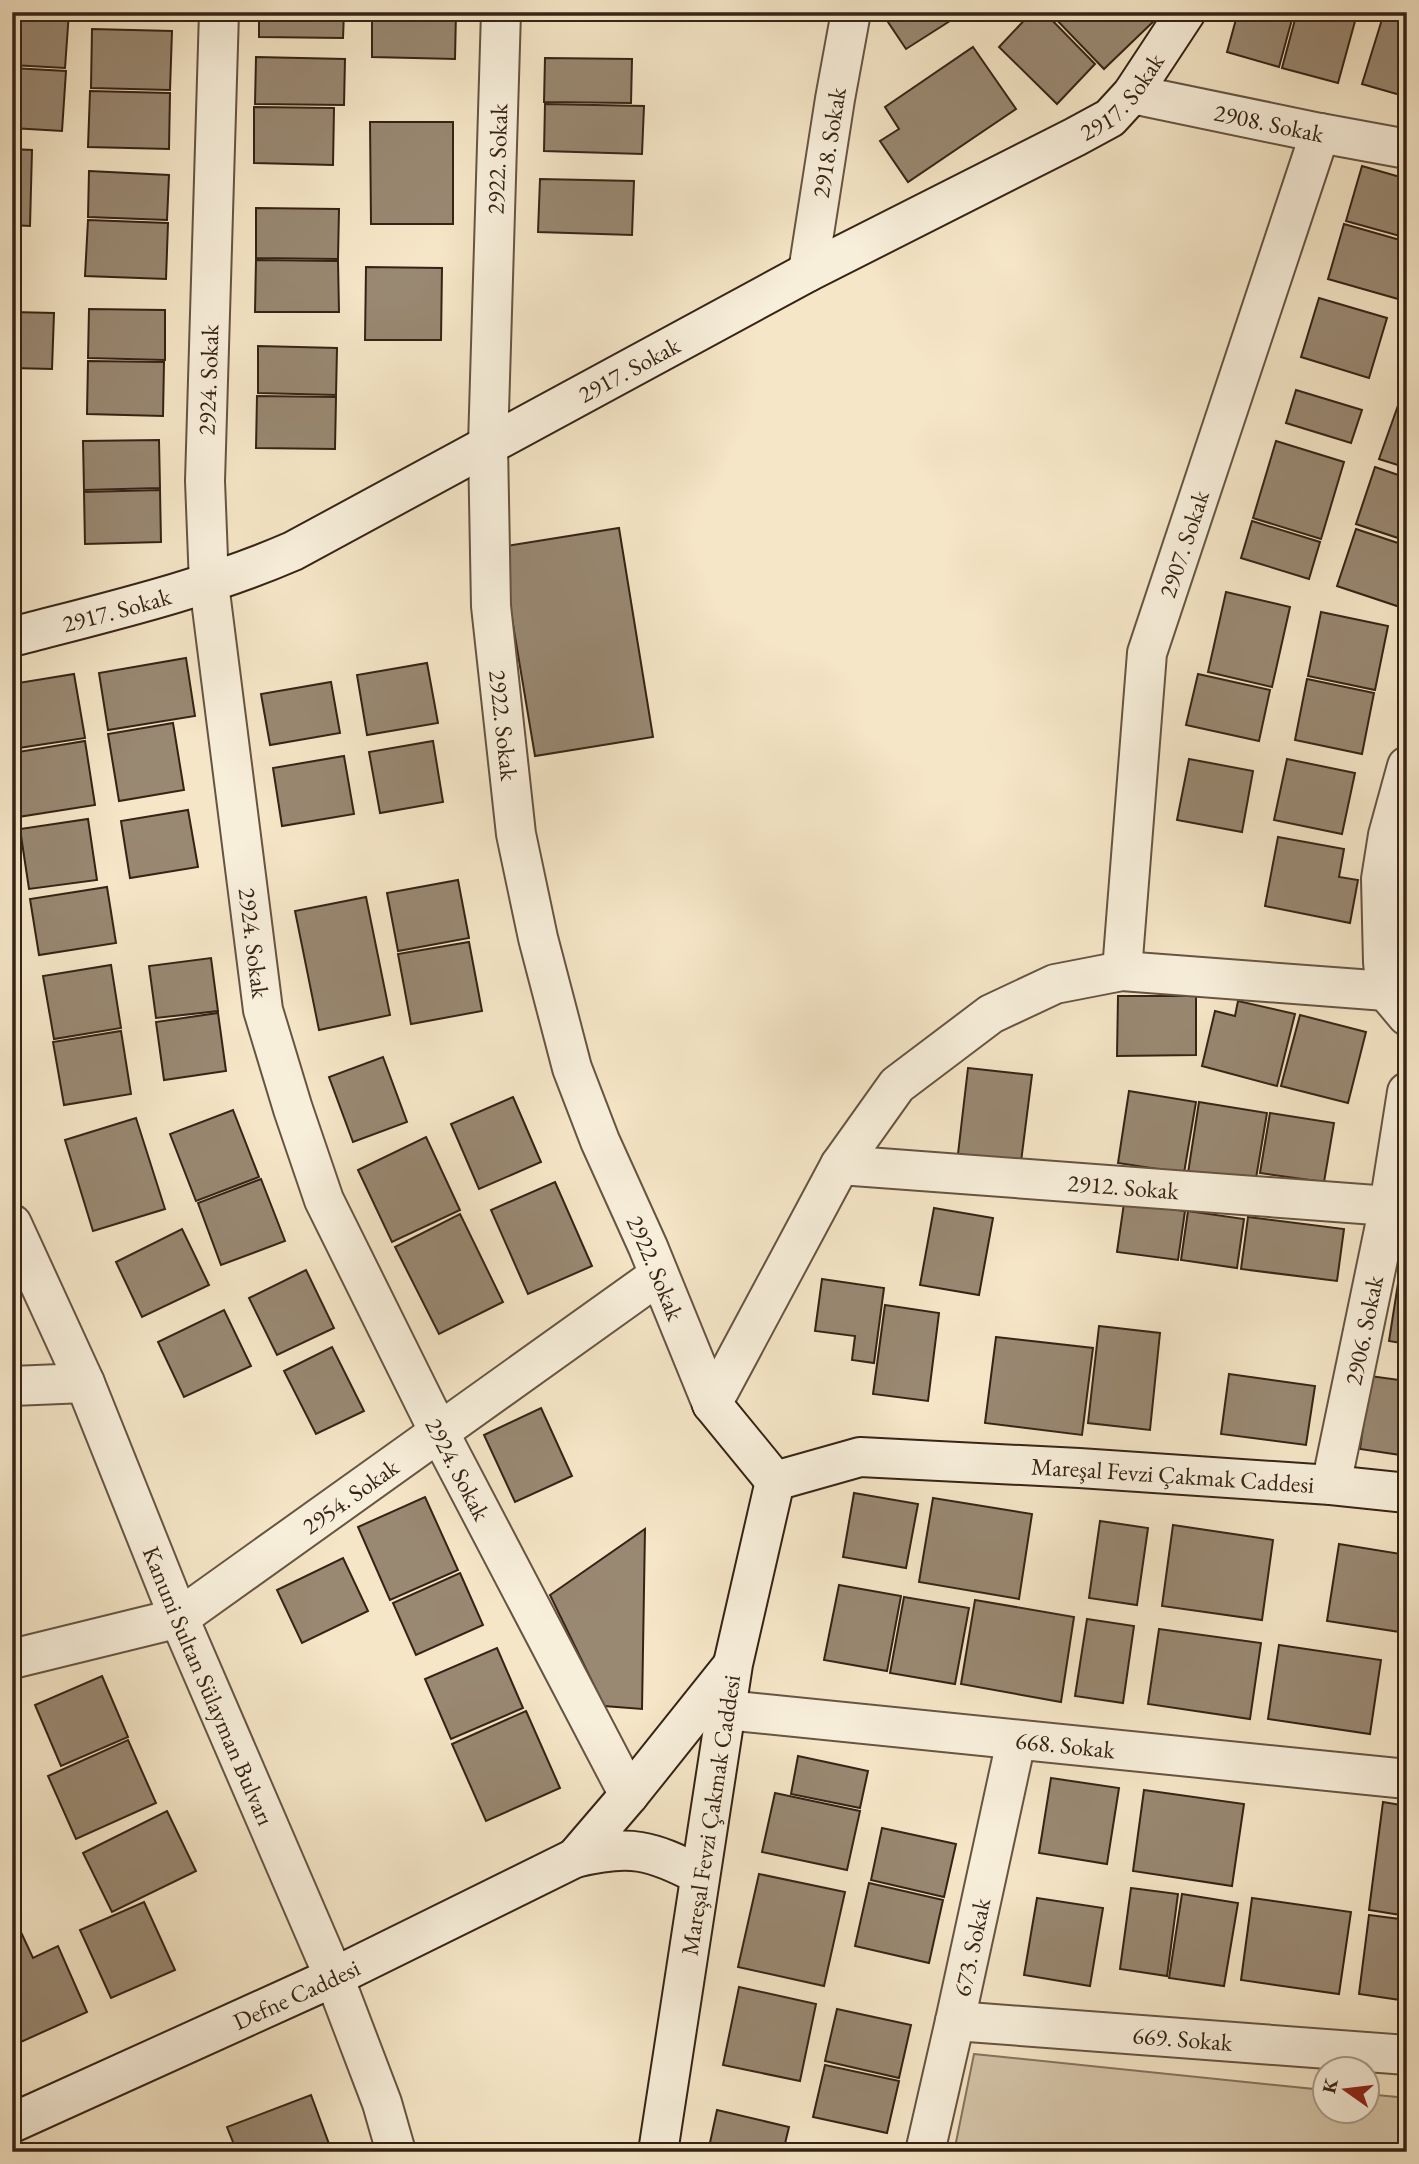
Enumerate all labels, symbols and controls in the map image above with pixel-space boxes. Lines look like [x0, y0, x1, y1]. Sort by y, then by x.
street label: 2917. Sokak [1074, 46, 1171, 147]
street label: 2918. Sokak [804, 84, 852, 200]
street label: 2908. Sokak [1211, 96, 1327, 149]
street label: 2922. Sokak [480, 102, 514, 215]
street label: 2924. Sokak [191, 323, 225, 436]
street label: 2917. Sokak [572, 329, 686, 409]
street label: 2907. Sokak [1151, 485, 1216, 602]
street label: 2917. Sokak [59, 580, 175, 639]
street label: 2922. Sokak [483, 668, 526, 783]
street label: 2924. Sokak [232, 886, 277, 1001]
street label: 2912. Sokak [1067, 1167, 1181, 1206]
street label: 2922. Sokak [620, 1210, 692, 1326]
street label: 2906. Sokak [1337, 1272, 1390, 1388]
street label: 2924. Sokak [419, 1413, 498, 1526]
street label: 2954. Sokak [296, 1450, 405, 1541]
street label: Mareşal Fevzi Çakmak Caddesi [1030, 1450, 1315, 1499]
street label: Kanuni Sultan Sülayman Bulvarı [136, 1541, 282, 1830]
street label: Mareşal Fevzi Çakmak Caddesi [673, 1672, 747, 1957]
street label: 668. Sokak [1014, 1724, 1117, 1765]
street label: 673. Sokak [945, 1894, 997, 1999]
street label: Defne Caddesi [228, 1951, 365, 2036]
street label: 669. Sokak [1131, 2019, 1234, 2057]
north arrow [1310, 2056, 1380, 2126]
text: K [1316, 2075, 1344, 2096]

